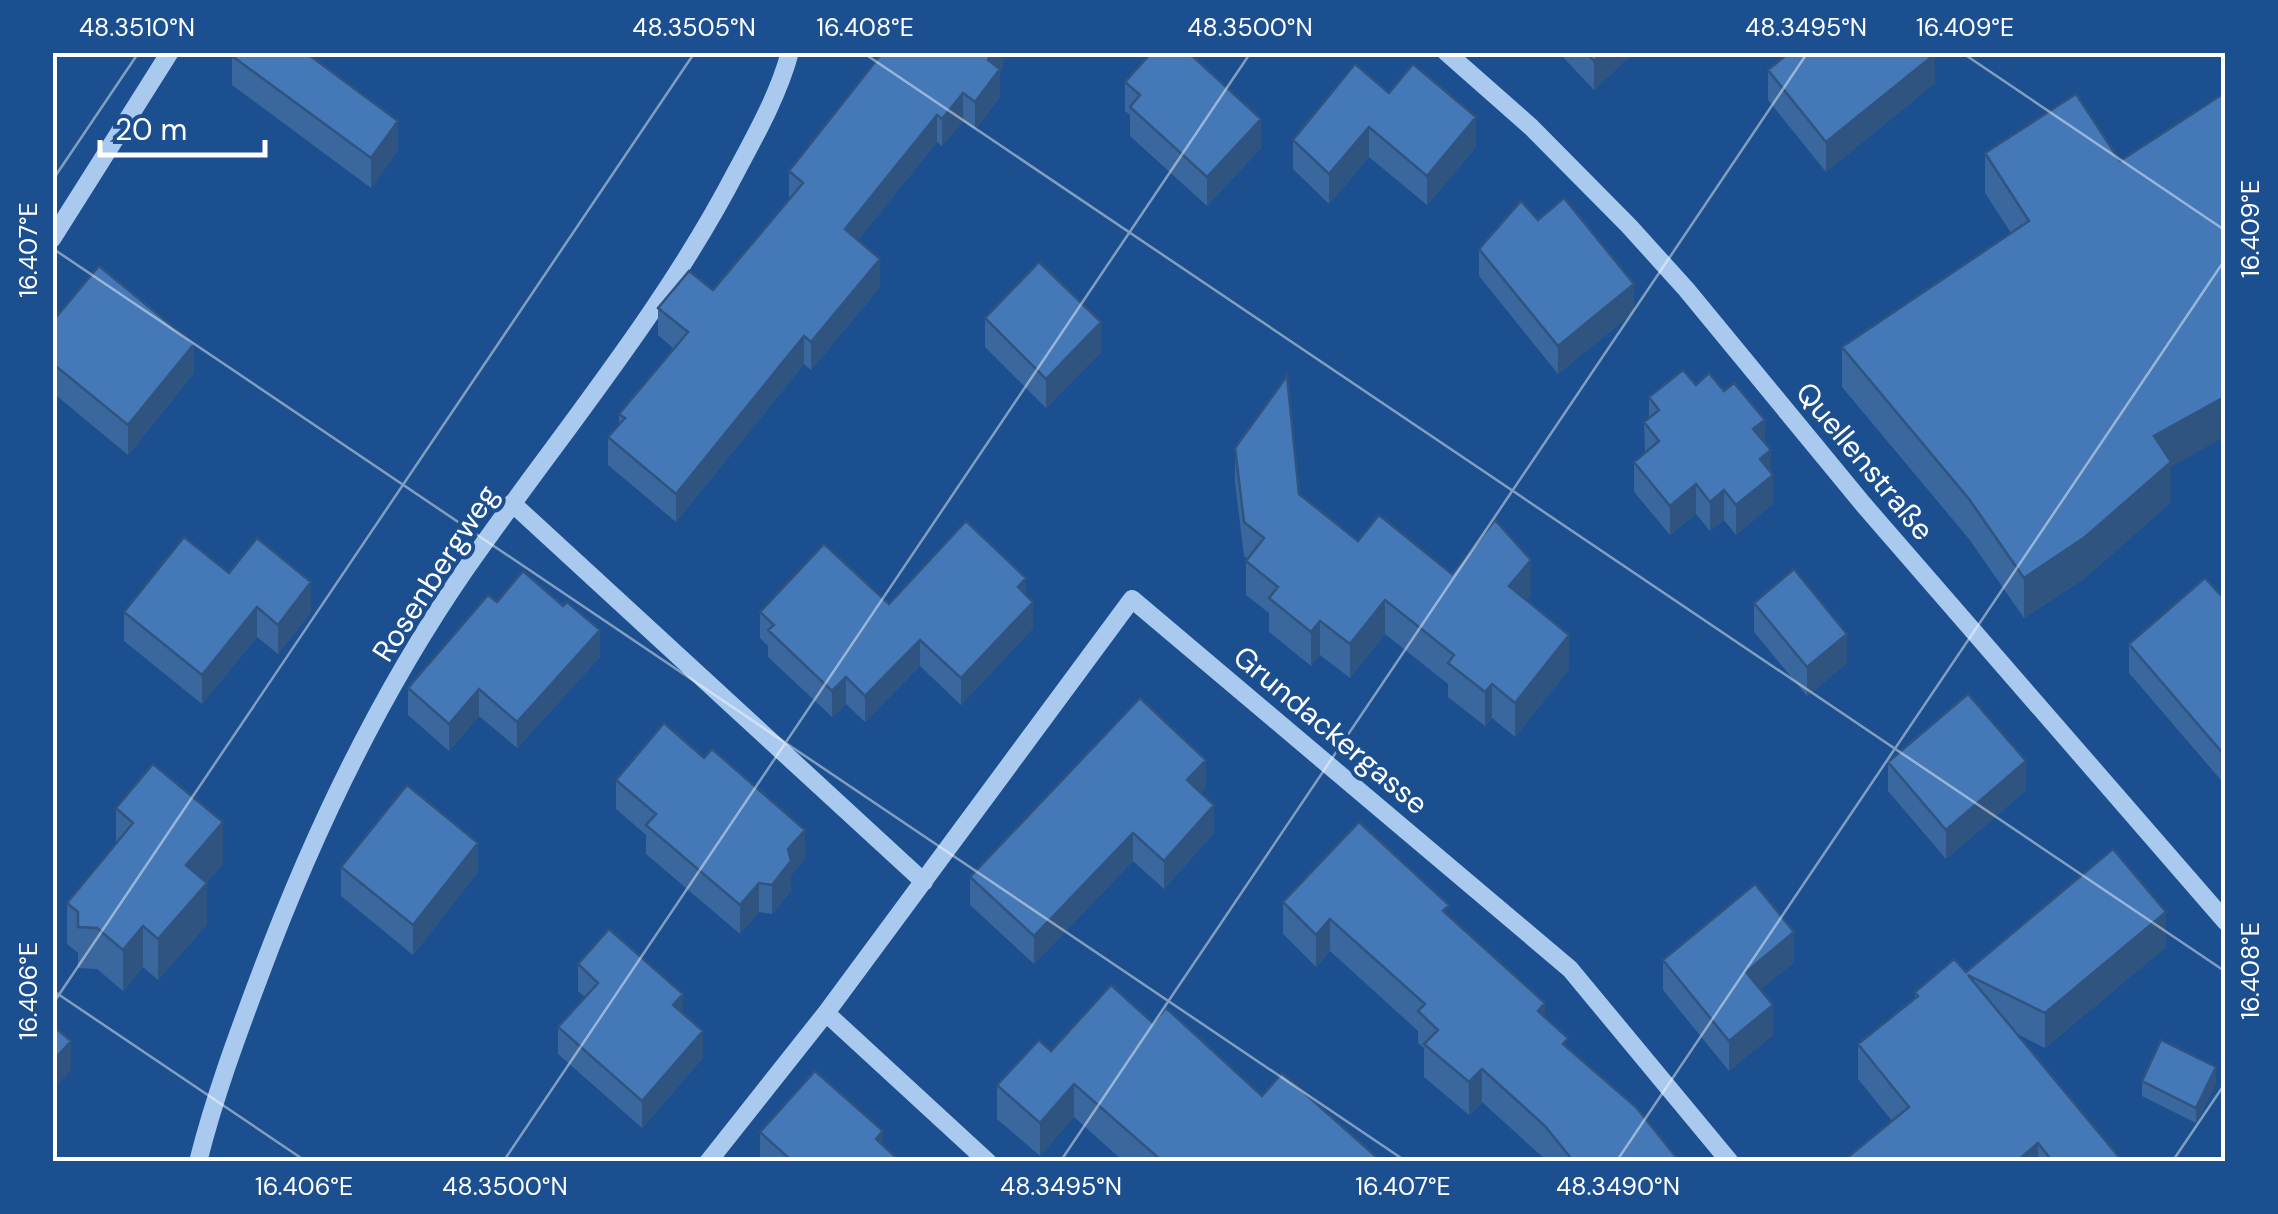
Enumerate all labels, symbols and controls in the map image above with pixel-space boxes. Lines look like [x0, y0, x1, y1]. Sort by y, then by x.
text: 48.3510°N [79, 11, 195, 44]
text: 48.3505°N [632, 11, 756, 44]
text: 16.408°E [816, 11, 914, 44]
text: 48.3500°N [1187, 11, 1313, 44]
text: 48.3495°N [1745, 11, 1867, 44]
text: 16.409°E [1916, 11, 2014, 44]
scale bar [100, 95, 265, 157]
text: 20 m [115, 110, 187, 149]
text: 16.409°E [2234, 180, 2267, 278]
text: 16.407°E [12, 202, 45, 298]
street label: Quellenstraße [1787, 374, 1943, 548]
street label: Rosenbergweg [363, 477, 507, 669]
street label: Grundackergasse [1226, 637, 1436, 823]
text: 16.408°E [2234, 922, 2267, 1020]
text: 16.406°E [12, 942, 45, 1040]
text: 16.406°E [255, 1170, 353, 1203]
text: 48.3500°N [442, 1170, 568, 1203]
text: 48.3495°N [1000, 1170, 1122, 1203]
text: 16.407°E [1355, 1170, 1451, 1203]
text: 48.3490°N [1556, 1170, 1680, 1203]

